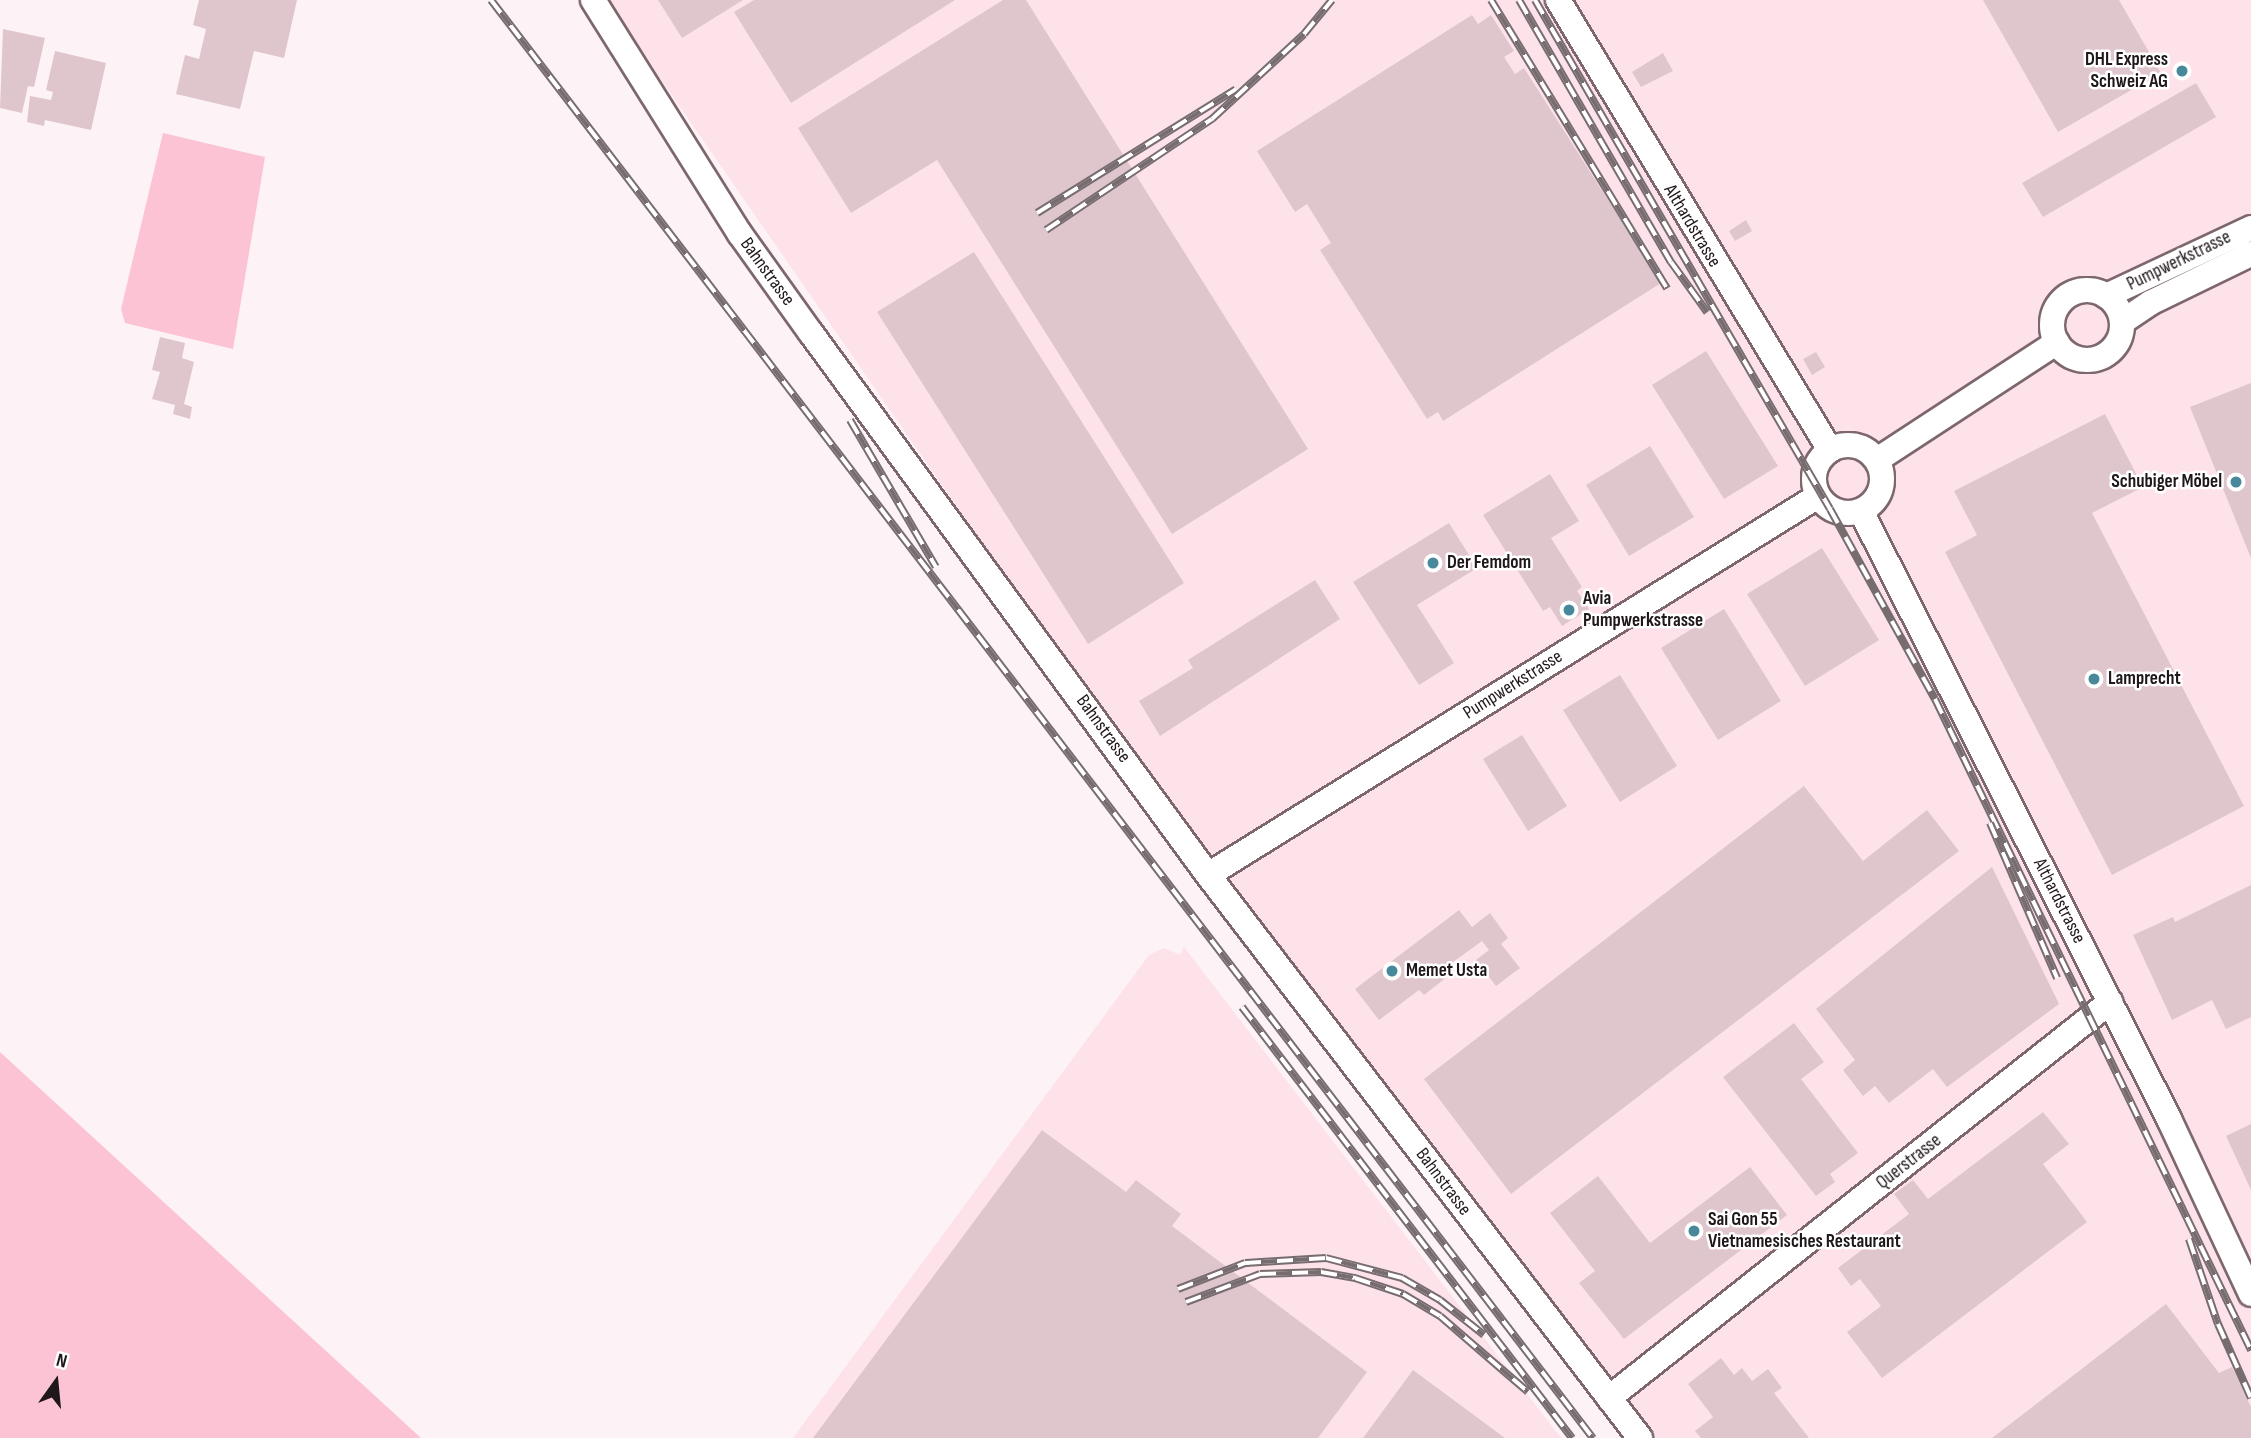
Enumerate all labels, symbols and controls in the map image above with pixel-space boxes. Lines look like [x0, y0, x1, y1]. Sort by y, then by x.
place label: DHL Express Schweiz AG [2085, 49, 2168, 93]
marker: DHL Express Schweiz AG [2174, 63, 2190, 79]
street label: Althardstrasse [1658, 181, 1726, 271]
street label: Pumpwerkstrasse [2123, 226, 2235, 296]
street label: Bahnstrasse [735, 234, 799, 310]
place label: Schubiger Möbel [2111, 471, 2222, 493]
marker: Schubiger Möbel [2228, 474, 2244, 490]
place label: Der Femdom [1447, 552, 1531, 574]
marker: Der Femdom [1425, 555, 1441, 571]
place label: Avia Pumpwerkstrasse [1583, 588, 1703, 632]
marker: Avia Pumpwerkstrasse [1561, 602, 1577, 618]
street label: Pumpwerkstrasse [1459, 645, 1567, 725]
place label: Lamprecht [2108, 668, 2181, 690]
marker: Lamprecht [2086, 671, 2102, 687]
street label: Bahnstrasse [1071, 691, 1135, 767]
street label: Althardstrasse [2028, 855, 2090, 947]
place label: Memet Usta [1406, 960, 1487, 982]
marker: Memet Usta [1384, 963, 1400, 979]
street label: Querstrasse [1872, 1130, 1946, 1194]
street label: Bahnstrasse [1410, 1144, 1476, 1220]
place label: Sai Gon 55 Vietnamesisches Restaurant [1708, 1209, 1901, 1253]
marker: Sai Gon 55 Vietnamesisches Restaurant [1686, 1223, 1702, 1239]
north arrow [21, 1347, 91, 1417]
text: N [54, 1349, 69, 1374]

